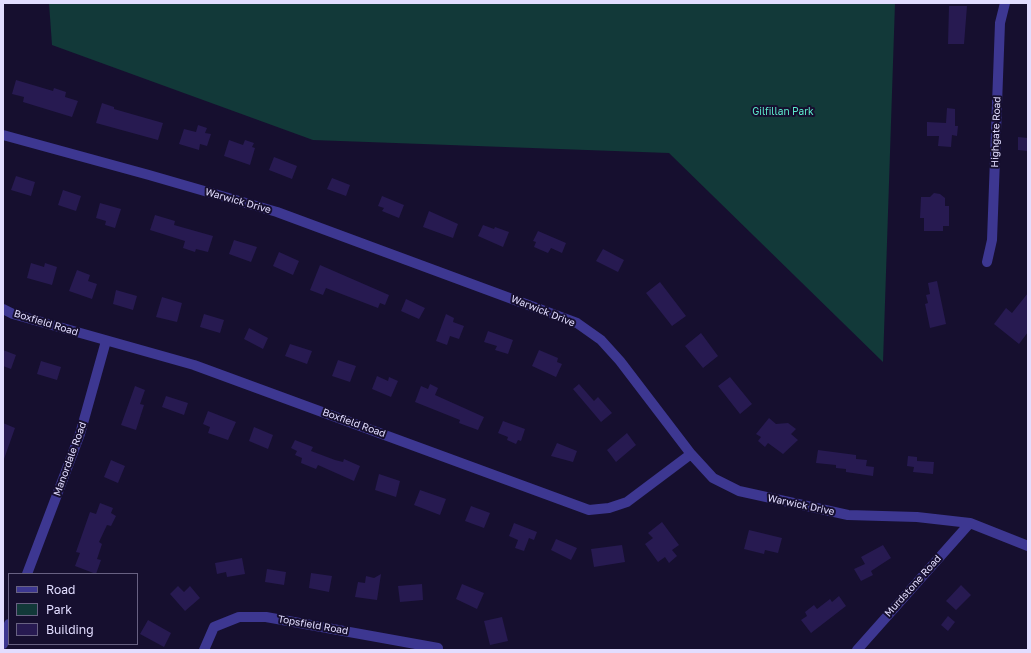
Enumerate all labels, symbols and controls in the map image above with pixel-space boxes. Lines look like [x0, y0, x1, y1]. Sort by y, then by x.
street label: Highgate Road [989, 96, 1003, 168]
park label: Gilfillan Park [752, 106, 814, 118]
street label: Warwick Drive [204, 186, 272, 216]
street label: Warwick Drive [509, 293, 577, 329]
street label: Boxfield Road [13, 308, 79, 338]
street label: Boxfield Road [321, 406, 387, 440]
street label: Manordale Road [51, 420, 89, 498]
street label: Warwick Drive [766, 492, 836, 518]
street label: Murdstone Road [882, 553, 944, 619]
legend [8, 573, 138, 645]
text: Road [46, 582, 75, 597]
text: Park [46, 602, 72, 617]
street label: Topsfield Road [277, 613, 349, 637]
text: Building [46, 622, 94, 637]

